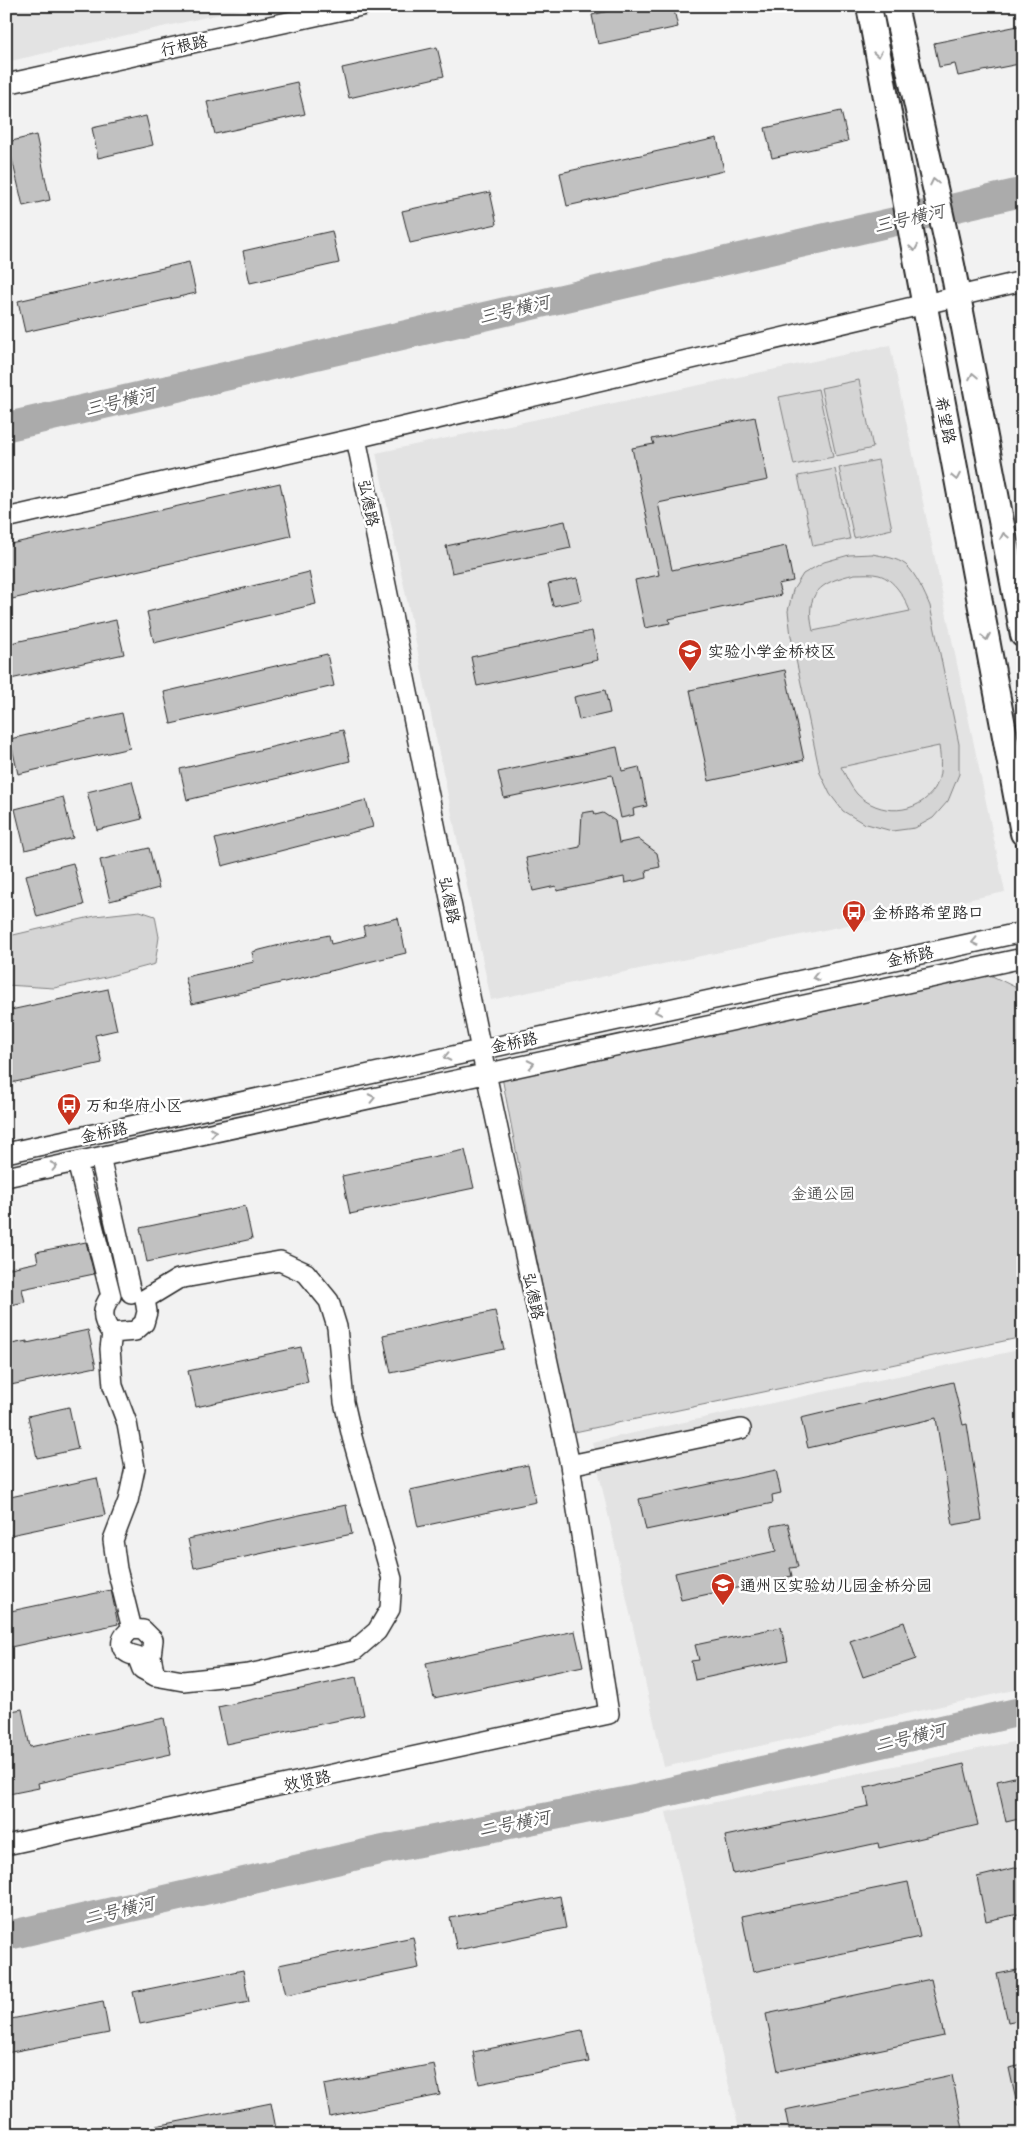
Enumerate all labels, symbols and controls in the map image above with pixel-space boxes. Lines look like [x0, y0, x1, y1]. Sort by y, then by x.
street label: 行根路 [158, 29, 210, 61]
one-way arrow [873, 50, 883, 59]
one-way arrow [929, 178, 940, 187]
water label: 三号横河 [871, 197, 950, 238]
one-way arrow [908, 244, 919, 253]
water label: 三号横河 [476, 288, 555, 329]
one-way arrow [969, 372, 979, 380]
water label: 三号横河 [82, 380, 161, 421]
street label: 希望路 [931, 394, 961, 446]
one-way arrow [951, 473, 961, 481]
street label: 弘德路 [353, 477, 385, 529]
one-way arrow [999, 531, 1009, 540]
one-way arrow [981, 632, 991, 641]
school or university icon: 实验小学金桥校区 [677, 638, 703, 672]
place label: 实验小学金桥校区 [708, 640, 836, 662]
street label: 弘德路 [434, 874, 466, 926]
bus stop icon: 金桥路希望路口 [841, 899, 867, 933]
place label: 金桥路希望路口 [872, 901, 984, 923]
one-way arrow [971, 936, 980, 947]
street label: 金桥路 [884, 940, 936, 972]
one-way arrow [812, 971, 821, 981]
one-way arrow [653, 1005, 662, 1016]
street label: 金桥路 [488, 1026, 540, 1058]
one-way arrow [443, 1051, 452, 1062]
one-way arrow [526, 1059, 535, 1070]
bus stop icon: 万和华府小区 [56, 1092, 82, 1126]
one-way arrow [367, 1093, 376, 1104]
place label: 万和华府小区 [86, 1094, 182, 1116]
street label: 金桥路 [78, 1116, 130, 1148]
one-way arrow [208, 1127, 217, 1138]
one-way arrow [49, 1162, 58, 1172]
park label: 金通公园 [791, 1182, 855, 1204]
street label: 弘德路 [518, 1270, 550, 1322]
school or university icon: 通州区实验幼儿园金桥分园 [710, 1572, 736, 1606]
place label: 通州区实验幼儿园金桥分园 [740, 1574, 932, 1596]
water label: 二号横河 [872, 1716, 951, 1757]
street label: 效贤路 [281, 1764, 333, 1796]
water label: 二号横河 [476, 1803, 555, 1842]
water label: 二号横河 [81, 1889, 160, 1930]

